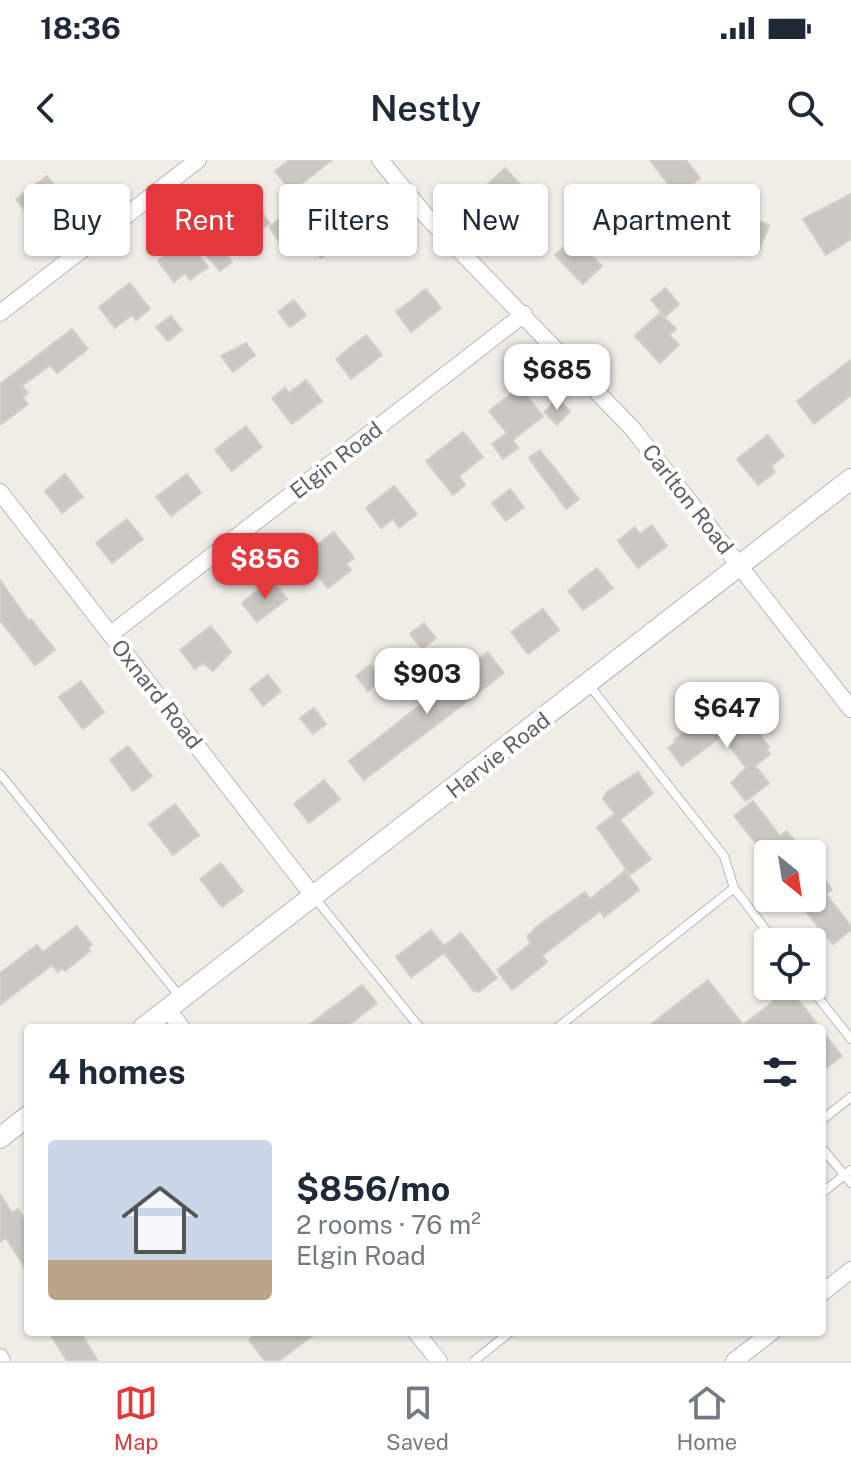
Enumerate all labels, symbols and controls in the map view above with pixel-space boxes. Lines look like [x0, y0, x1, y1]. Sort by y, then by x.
text: 18:36 [40, 10, 121, 46]
icon: back [24, 86, 68, 130]
icon: search [783, 86, 827, 130]
text: Nestly [370, 87, 481, 129]
chip: Buy [24, 184, 130, 256]
chip: Rent [146, 184, 263, 256]
chip: Filters [279, 184, 417, 256]
chip: New [433, 184, 548, 256]
chip: Apartment [564, 184, 760, 256]
pin: $685 [510, 344, 604, 412]
text: $685 [522, 354, 592, 385]
street label: Elgin Road [285, 416, 387, 504]
street label: Carlton Road [637, 439, 739, 559]
pin: $856 [218, 533, 312, 601]
text: $856 [230, 543, 300, 574]
street label: Oxnard Road [106, 634, 208, 754]
pin: $903 [380, 648, 474, 716]
text: $903 [393, 658, 461, 689]
pin: $647 [680, 682, 774, 750]
text: $647 [693, 692, 761, 723]
street label: Harvie Road [441, 707, 555, 803]
north arrow [754, 840, 826, 912]
map controls [754, 840, 826, 1000]
button: locate [754, 928, 826, 1000]
icon: filters [758, 1050, 802, 1094]
text: 4 homes [48, 1052, 186, 1092]
text: $856/mo [296, 1169, 450, 1209]
icon: home [112, 1172, 208, 1268]
text: 2 rooms · 76 m² [296, 1209, 481, 1240]
text: Elgin Road [296, 1240, 426, 1271]
tab: Map [114, 1381, 158, 1455]
tab: Saved [386, 1381, 449, 1455]
tab: Home [677, 1381, 737, 1455]

